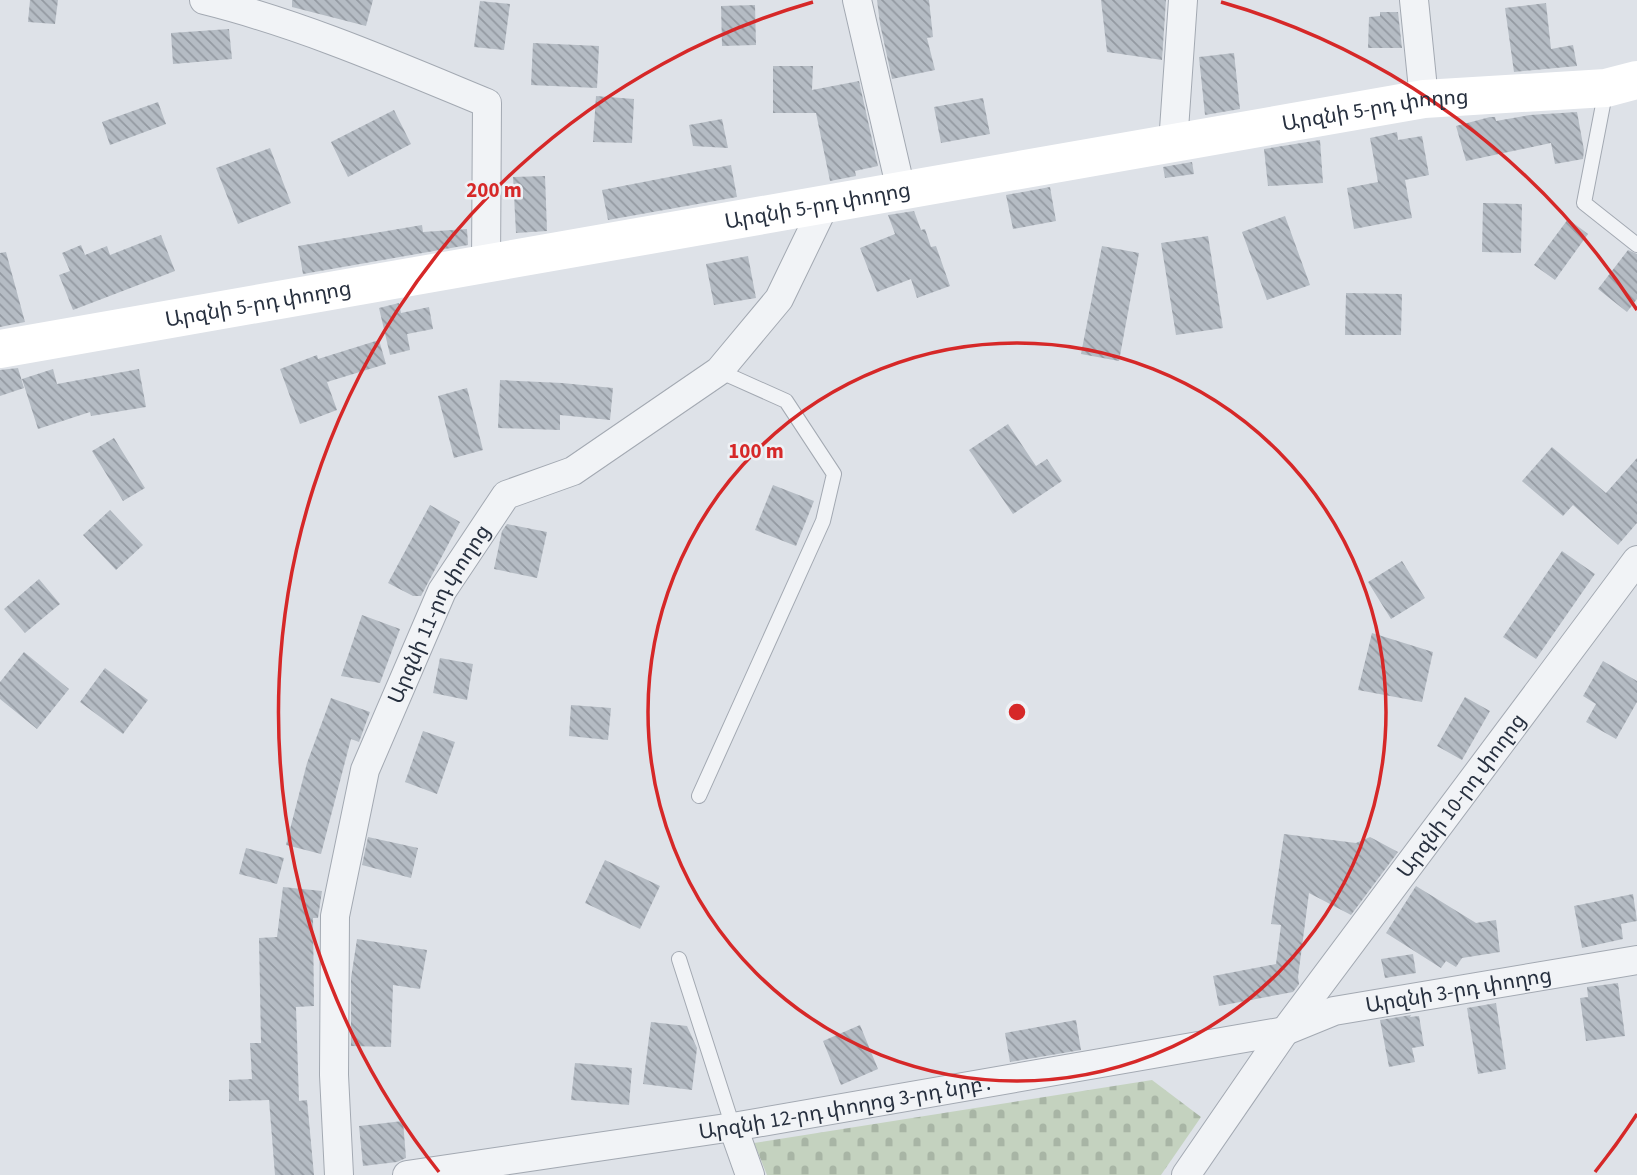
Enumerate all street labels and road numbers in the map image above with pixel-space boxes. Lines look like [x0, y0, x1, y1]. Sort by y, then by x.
street label: Արզնի 5-րդ փողոց [1280, 81, 1469, 139]
street label: Արզնի 5-րդ փողոց [722, 174, 913, 237]
street label: Արզնի 5-րդ փողոց [163, 273, 353, 335]
street label: Արզնի 11-րդ փողոց [380, 518, 497, 709]
street label: Արզնի 10-րդ փողոց [1390, 707, 1533, 884]
street label: Արզնի 3-րդ փողոց [1363, 960, 1554, 1020]
street label: Արզնի 12-րդ փողոց 3-րդ նրբ․ [696, 1067, 995, 1147]

